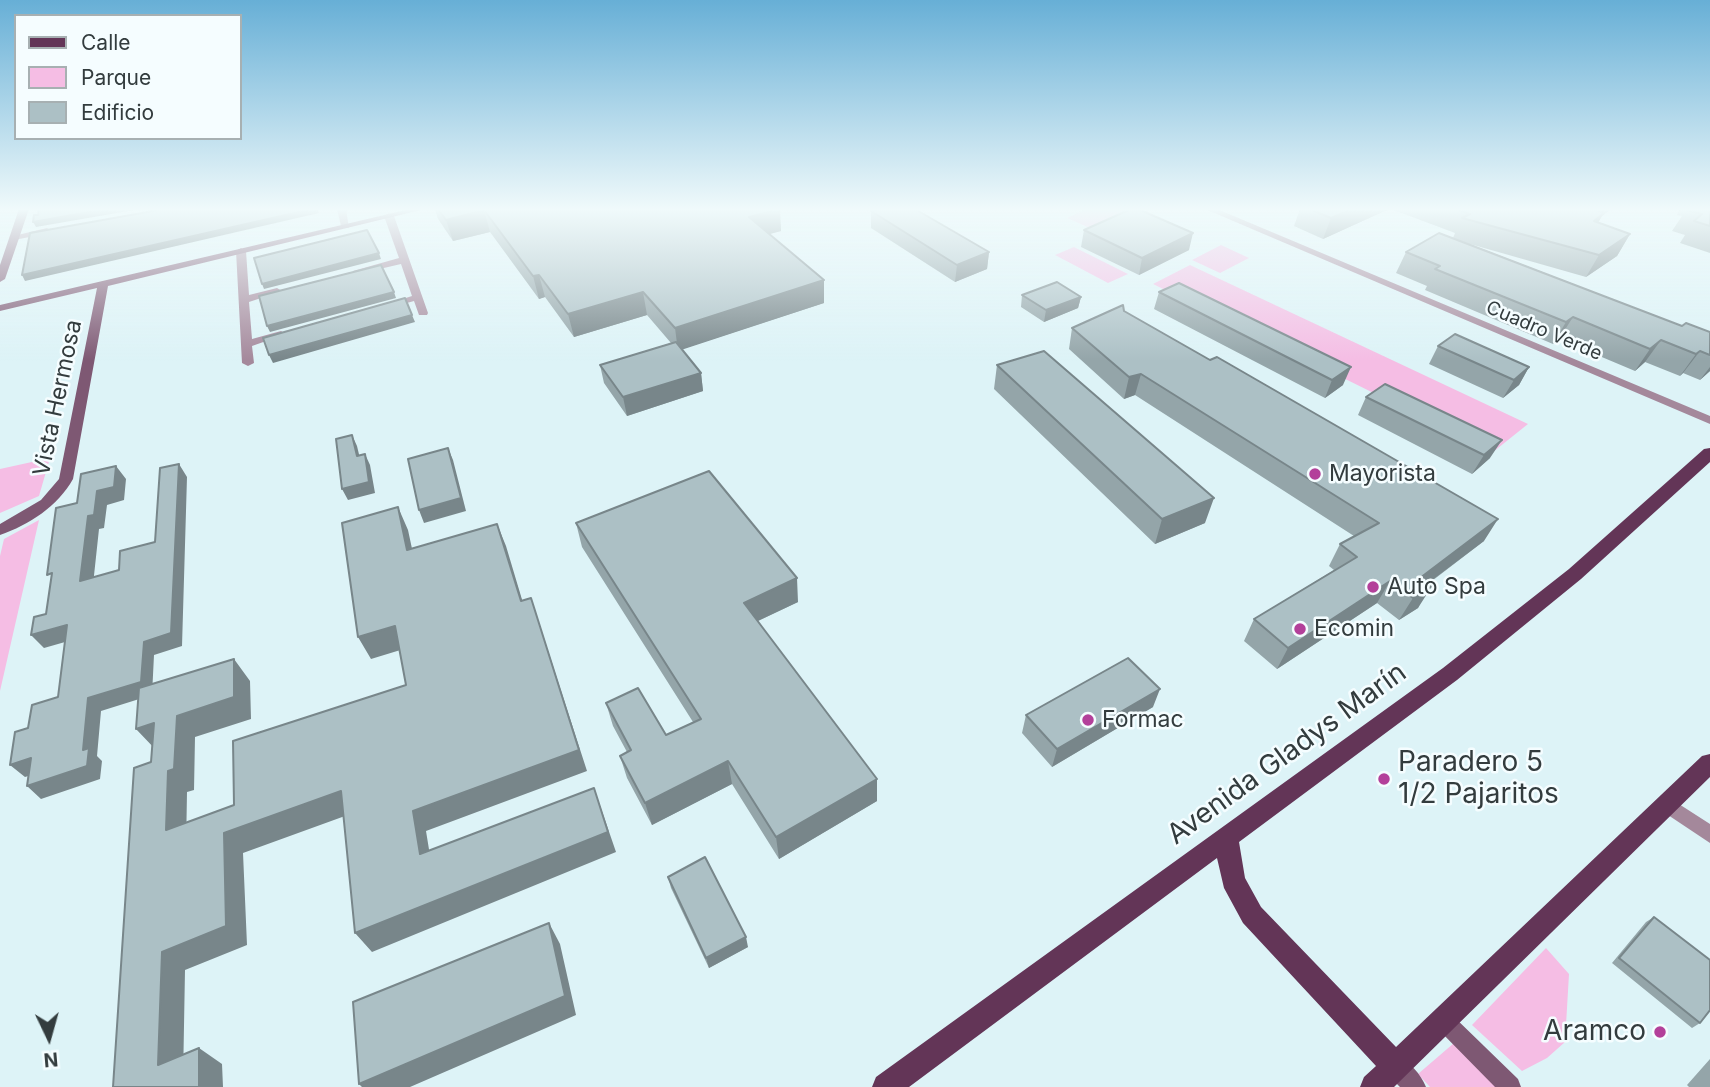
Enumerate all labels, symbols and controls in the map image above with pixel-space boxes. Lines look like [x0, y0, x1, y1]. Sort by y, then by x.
legend [14, 14, 242, 140]
text: Calle [81, 30, 131, 55]
text: Parque [81, 65, 151, 90]
text: Edificio [81, 100, 154, 125]
street label: Cuadro Verde [1483, 296, 1605, 366]
street label: Vista Hermosa [28, 317, 88, 479]
place label: Mayorista [1329, 460, 1436, 488]
marker: Mayorista [1307, 466, 1323, 482]
place label: Auto Spa [1387, 573, 1486, 601]
marker: Auto Spa [1365, 579, 1381, 595]
place label: Ecomin [1314, 615, 1394, 643]
marker: Ecomin [1292, 621, 1308, 637]
street label: Avenida Gladys Marín [1161, 656, 1413, 852]
place label: Formac [1102, 706, 1184, 734]
marker: Formac [1080, 712, 1096, 728]
place label: Paradero 5 1/2 Pajaritos [1398, 746, 1559, 812]
marker: Paradero 5 1/2 Pajaritos [1376, 771, 1392, 787]
north arrow [14, 1003, 84, 1073]
place label: Aramco [1543, 1015, 1646, 1049]
marker: Aramco [1652, 1024, 1668, 1040]
text: N [43, 1047, 59, 1072]

